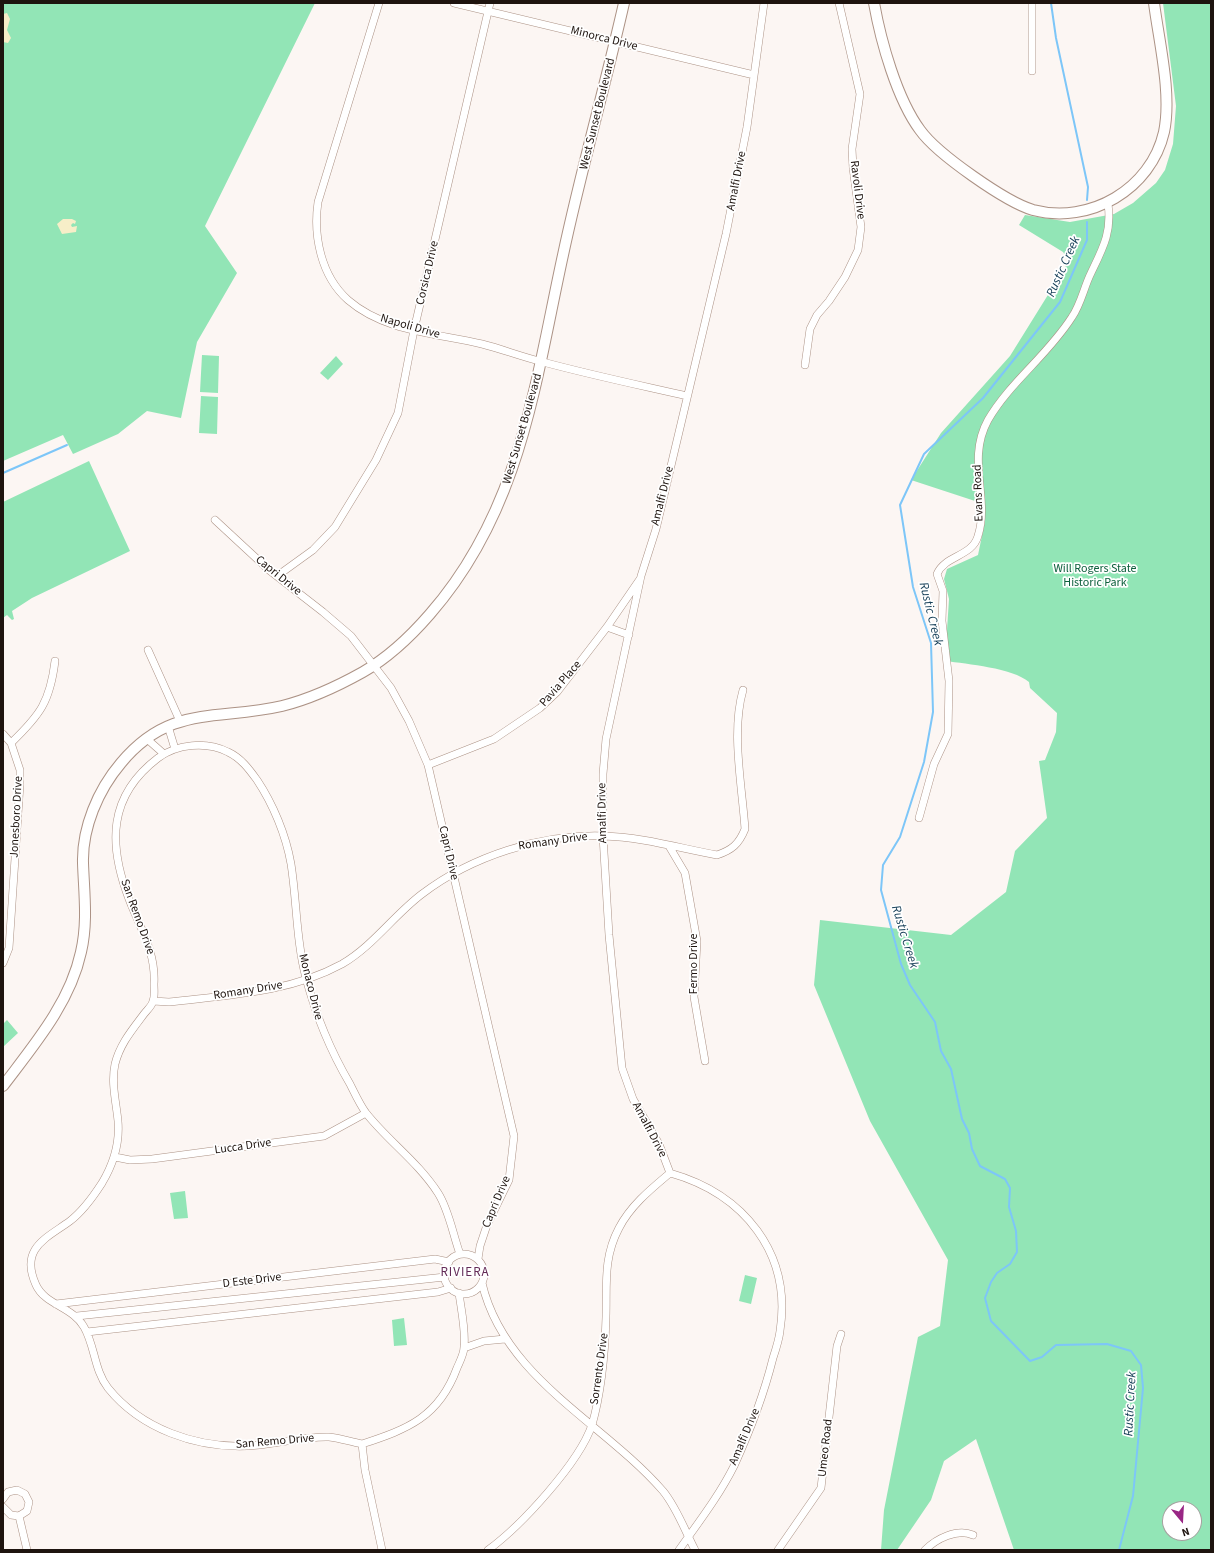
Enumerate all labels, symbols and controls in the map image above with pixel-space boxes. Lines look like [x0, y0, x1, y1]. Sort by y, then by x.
street label: Minorca Drive [569, 24, 639, 54]
street label: West Sunset Boulevard [577, 57, 619, 171]
street label: Amalfi Drive [724, 150, 750, 212]
street label: Ravoli Drive [846, 160, 868, 220]
water label: Rustic Creek [1044, 234, 1084, 300]
street label: Corsica Drive [414, 240, 442, 306]
street label: Napoli Drive [379, 312, 441, 342]
street label: West Sunset Boulevard [500, 372, 546, 486]
street label: Evans Road [971, 464, 987, 522]
street label: Amalfi Drive [649, 465, 677, 527]
street label: Capri Drive [252, 553, 304, 599]
park label: Will Rogers State Historic Park [1053, 562, 1137, 590]
water label: Rustic Creek [915, 581, 945, 647]
street label: Pavia Place [537, 658, 585, 710]
street label: Jonesboro Drive [8, 776, 26, 858]
street label: Amalfi Drive [595, 783, 611, 843]
street label: Capri Drive [435, 825, 461, 881]
street label: Romany Drive [517, 830, 589, 854]
street label: San Remo Drive [117, 877, 157, 957]
water label: Rustic Creek [887, 904, 921, 970]
street label: Fermo Drive [687, 934, 701, 994]
street label: Monaco Drive [295, 952, 325, 1022]
street label: Romany Drive [212, 978, 284, 1004]
street label: Amalfi Drive [628, 1100, 670, 1160]
street label: Lucca Drive [214, 1136, 272, 1158]
street label: Capri Drive [480, 1174, 514, 1230]
district label: RIVIERA [440, 1265, 490, 1281]
street label: D Este Drive [222, 1270, 282, 1292]
street label: Sorrento Drive [588, 1332, 612, 1406]
water label: Rustic Creek [1122, 1371, 1140, 1437]
street label: Amalfi Drive [727, 1406, 763, 1468]
street label: Umeo Road [816, 1418, 836, 1478]
street label: San Remo Drive [235, 1431, 315, 1453]
north arrow [1162, 1501, 1202, 1541]
text: N [1180, 1524, 1191, 1540]

